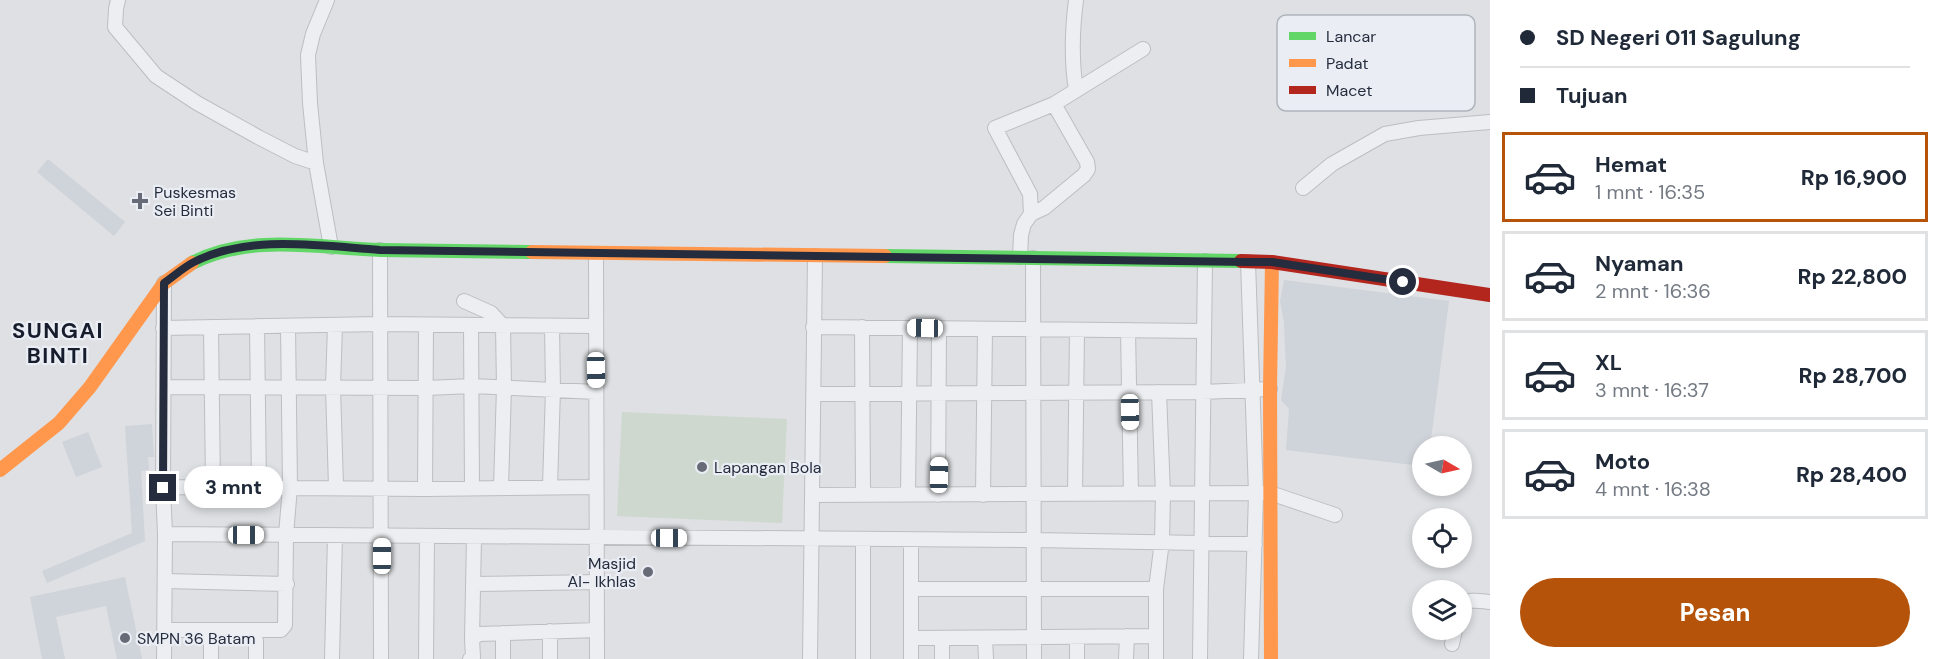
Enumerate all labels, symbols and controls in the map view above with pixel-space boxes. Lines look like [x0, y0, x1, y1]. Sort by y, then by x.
legend [1277, 15, 1475, 111]
text: SD Negeri 011 Sagulung [1556, 23, 1801, 52]
text: Lancar [1326, 26, 1376, 47]
text: Padat [1326, 53, 1368, 74]
text: Macet [1326, 80, 1372, 101]
text: Tujuan [1556, 81, 1628, 110]
icon: car [1523, 150, 1577, 204]
text: Hemat [1595, 150, 1667, 179]
text: Rp 16,900 [1801, 163, 1907, 192]
text: 1 mnt · 16:35 [1595, 179, 1705, 205]
place label: Puskesmas Sei Binti [154, 182, 236, 221]
marker: Puskesmas Sei Binti [131, 192, 149, 210]
icon: car [1523, 249, 1577, 303]
text: Nyaman [1595, 249, 1684, 278]
text: Rp 22,800 [1797, 262, 1907, 291]
route start [1389, 268, 1416, 295]
text: 2 mnt · 16:36 [1595, 278, 1711, 304]
district label: SUNGAI BINTI [12, 316, 104, 370]
car [907, 319, 943, 337]
icon: car [1523, 348, 1577, 402]
text: XL [1595, 348, 1622, 377]
car [587, 352, 605, 388]
text: Rp 28,700 [1799, 361, 1907, 390]
text: 3 mnt · 16:37 [1595, 377, 1709, 403]
car [1121, 394, 1139, 430]
north arrow [1412, 436, 1472, 496]
map controls [1412, 436, 1472, 640]
icon: car [1523, 447, 1577, 501]
text: Moto [1595, 447, 1650, 476]
place label: Lapangan Bola [714, 457, 822, 478]
car [930, 457, 948, 493]
marker: Lapangan Bola [695, 460, 709, 474]
text: Rp 28,400 [1796, 460, 1907, 489]
callout: 3 mnt [184, 467, 283, 509]
route end [149, 474, 176, 501]
text: 3 mnt [205, 474, 262, 500]
text: 4 mnt · 16:38 [1595, 476, 1711, 502]
button: locate [1412, 508, 1472, 568]
car [228, 526, 264, 544]
car [651, 529, 687, 547]
car [373, 538, 391, 574]
place label: Masjid Al- Ikhlas [568, 553, 636, 592]
marker: Masjid Al- Ikhlas [641, 565, 655, 579]
button: Pesan [1520, 578, 1910, 647]
button: layers [1412, 580, 1472, 640]
place label: SMPN 36 Batam [137, 628, 255, 649]
marker: SMPN 36 Batam [118, 631, 132, 645]

